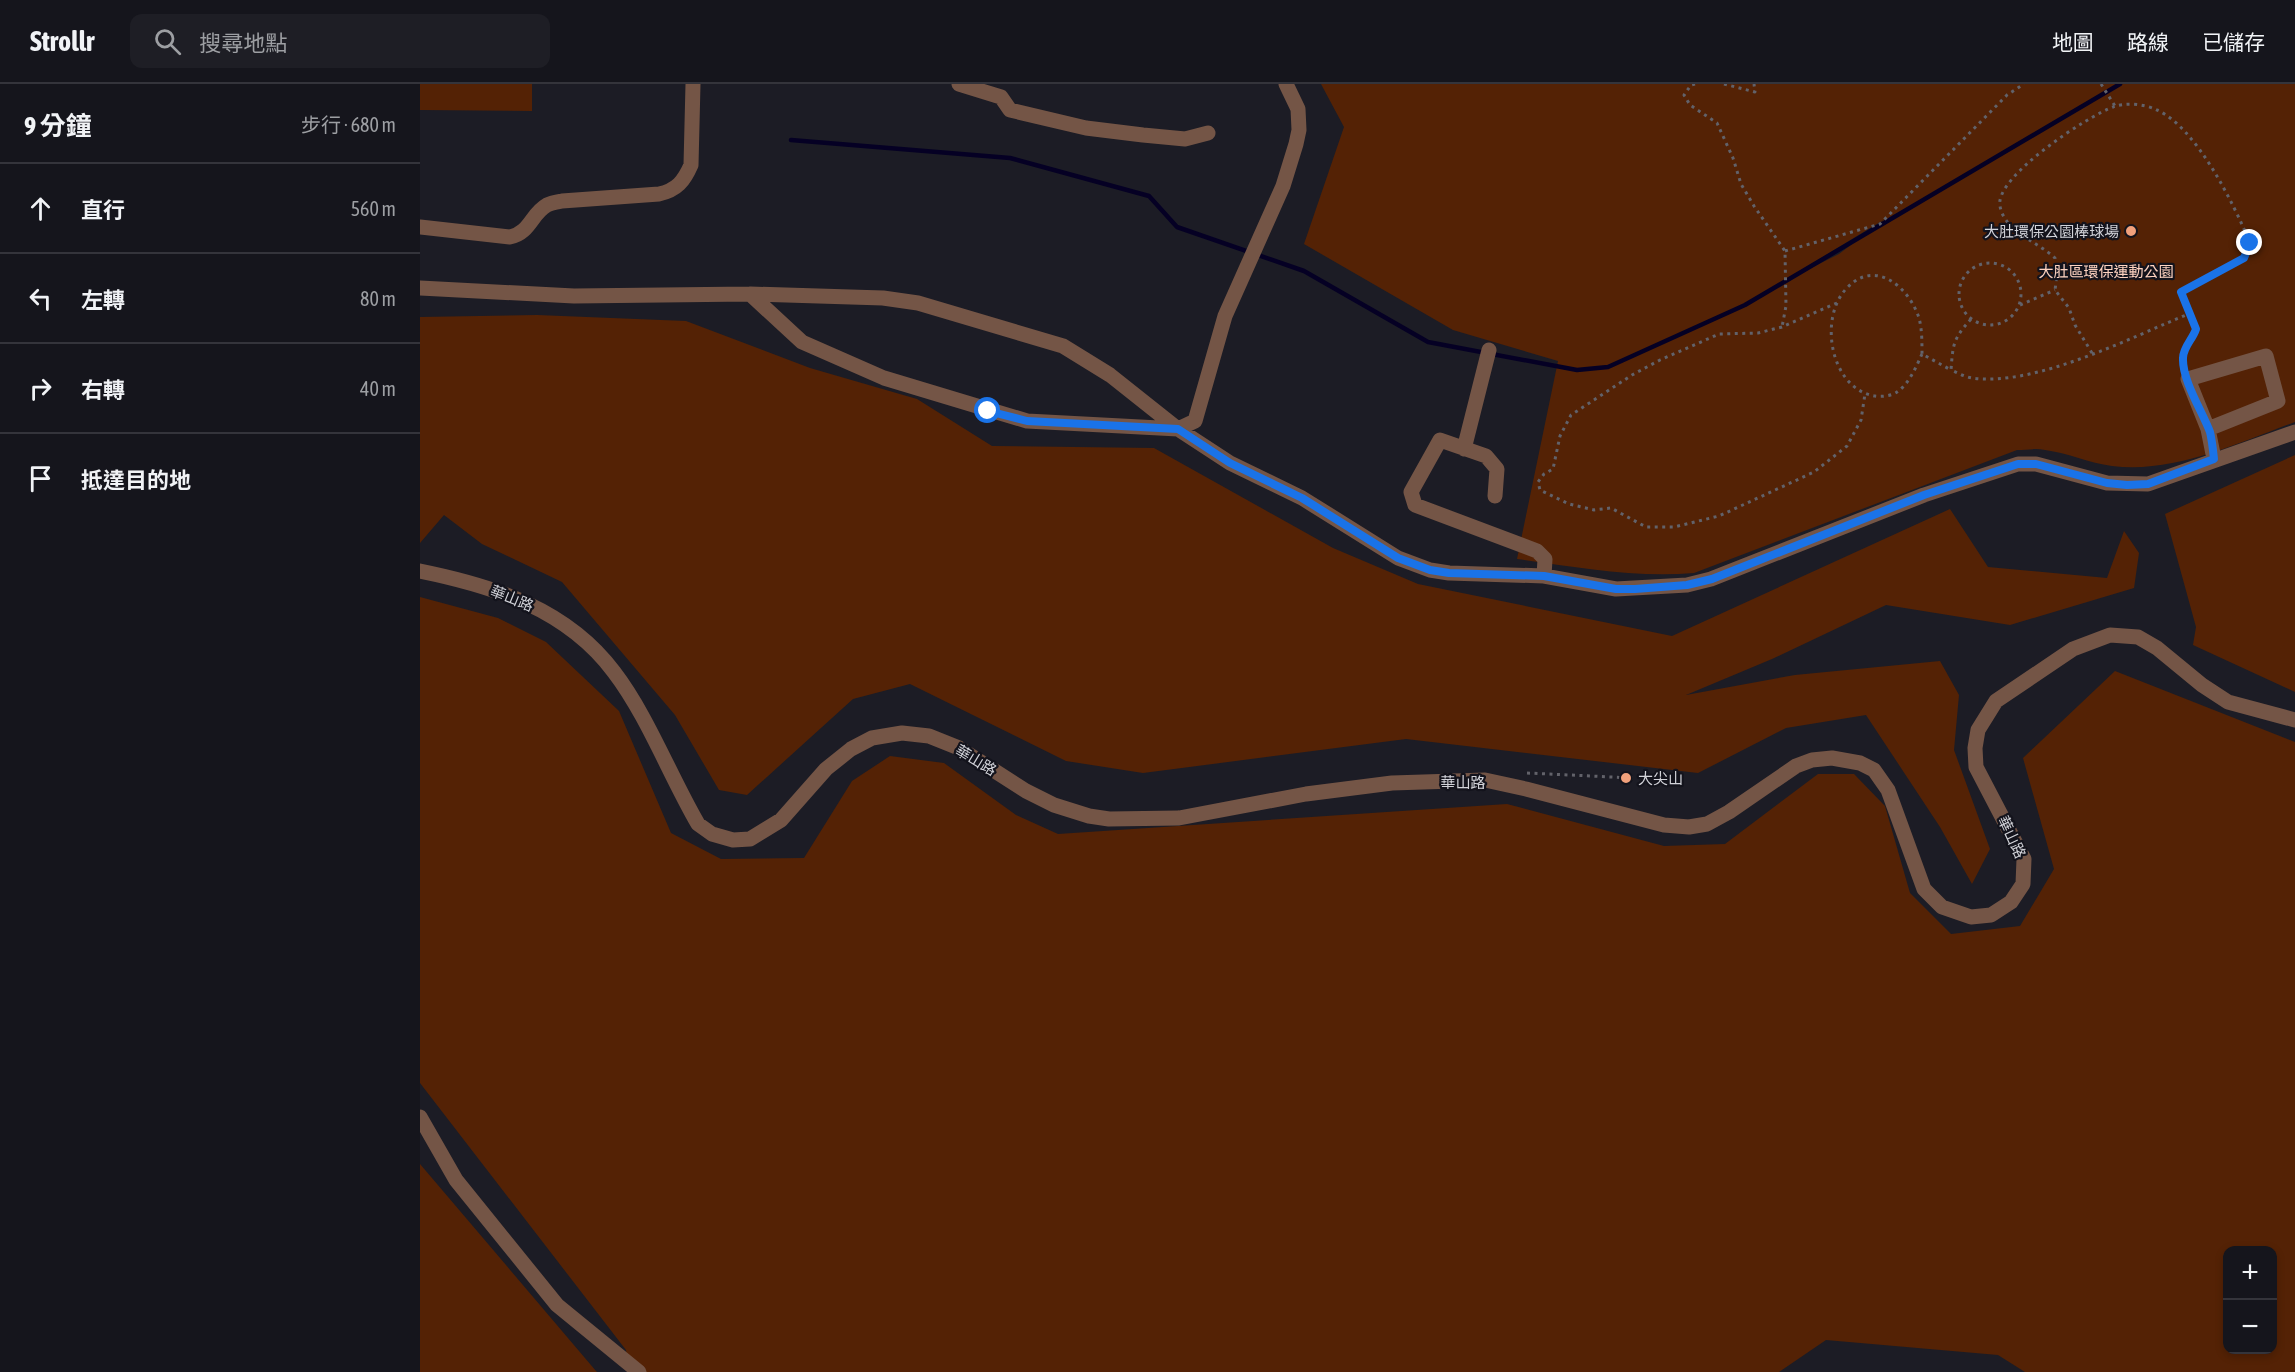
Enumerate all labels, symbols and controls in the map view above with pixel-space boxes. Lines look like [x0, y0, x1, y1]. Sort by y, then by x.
search box [130, 14, 550, 68]
text: Strollr [30, 25, 94, 57]
icon: search [151, 25, 184, 58]
text: 搜尋地點 [199, 30, 287, 56]
text: 地圖 [2052, 30, 2094, 54]
text: 路線 [2127, 30, 2169, 54]
text: 已儲存 [2202, 30, 2265, 54]
text: 9 分鐘 [24, 111, 92, 141]
text: 步行 · 680 m [301, 113, 396, 136]
icon: ahead [24, 192, 57, 225]
text: 直行 [81, 197, 125, 223]
text: 560 m [351, 197, 396, 220]
place label: 大肚環保公園棒球場 [1984, 223, 2119, 240]
marker: 大肚環保公園棒球場 [2124, 224, 2138, 238]
route end [2236, 229, 2262, 255]
park label: 大肚區環保運動公園 [2038, 263, 2174, 280]
icon: left [24, 282, 57, 315]
text: 左轉 [81, 287, 125, 313]
text: 80 m [360, 287, 396, 310]
icon: right [24, 372, 57, 405]
text: 右轉 [81, 377, 125, 403]
text: 40 m [360, 377, 396, 400]
route start [974, 397, 1000, 423]
icon: arrive [24, 462, 57, 495]
text: 抵達目的地 [81, 467, 191, 493]
street label: 華山路 [488, 582, 536, 614]
street label: 華山路 [952, 741, 1000, 779]
place label: 大尖山 [1638, 770, 1683, 787]
marker: 大尖山 [1619, 771, 1633, 785]
street label: 華山路 [1440, 774, 1486, 791]
street label: 華山路 [1995, 813, 2029, 861]
map controls [2223, 1246, 2277, 1354]
button: + [2223, 1246, 2277, 1300]
button: − [2223, 1300, 2277, 1354]

